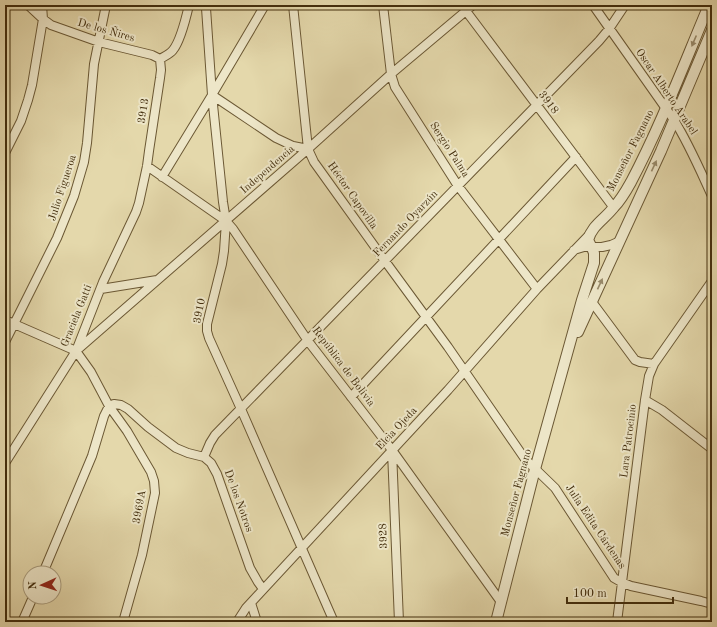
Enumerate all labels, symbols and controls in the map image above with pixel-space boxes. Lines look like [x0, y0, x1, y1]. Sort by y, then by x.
street label: De los Ñires [76, 16, 137, 44]
one-way arrow [690, 35, 696, 47]
street label: Oscar Alberto Arabel [633, 47, 699, 137]
street label: 3918 [536, 89, 560, 117]
street label: 3913 [137, 98, 151, 124]
street label: Monseñor Fagnano [606, 108, 656, 194]
street label: Sergio Palma [427, 120, 471, 180]
street label: Independencia [239, 143, 298, 196]
street label: Julio Figueroa [47, 153, 79, 223]
street label: Héctor Capovilla [325, 160, 380, 232]
one-way arrow [651, 160, 657, 171]
street label: Fernando Oyarzún [372, 189, 440, 259]
one-way arrow [597, 278, 603, 290]
street label: Graciela Gatti [60, 283, 95, 349]
street label: 3910 [192, 297, 208, 325]
street label: República de Bolivia [310, 325, 377, 409]
street label: Lara Patrocinio [619, 403, 639, 479]
street label: Elcia Ojeda [374, 405, 420, 453]
street label: Monseñor Fagnano [500, 448, 534, 538]
street label: De los Notros [222, 468, 254, 534]
street label: Julia Edita Cárdenas [563, 483, 627, 571]
street label: 3969A [132, 489, 148, 525]
street label: 3928 [378, 523, 390, 549]
north arrow [22, 565, 62, 605]
scale bar [567, 579, 673, 605]
text: N [28, 580, 39, 590]
text: 100 m [573, 588, 607, 600]

